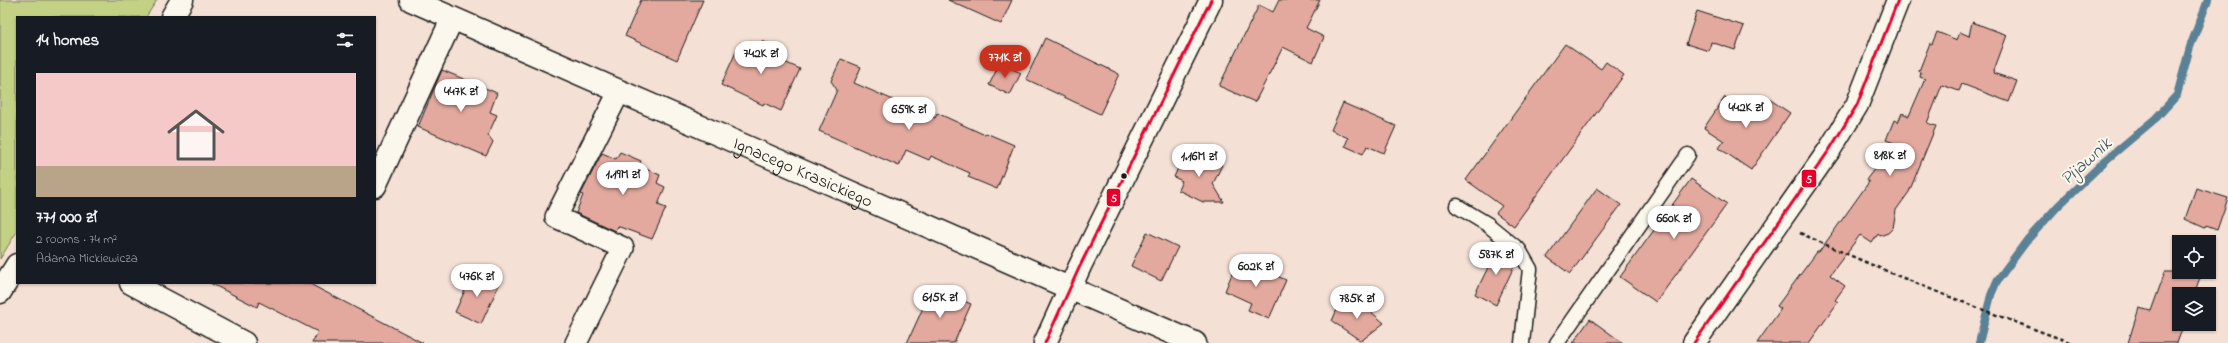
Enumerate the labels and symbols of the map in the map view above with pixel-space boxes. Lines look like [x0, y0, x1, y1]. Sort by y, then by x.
pin: 742K zł [724, 41, 798, 75]
pin: 771K zł [968, 45, 1042, 79]
pin: 447K zł [424, 79, 498, 113]
pin: 442K zł [1709, 95, 1783, 129]
pin: 659K zł [872, 97, 946, 131]
street label: Ignacego Krasickiego [728, 131, 876, 215]
water label: Pijawnik [2055, 131, 2119, 192]
pin: 818K zł [1853, 143, 1927, 177]
pin: 1.16M zł [1158, 144, 1240, 178]
pin: 1.19M zł [582, 162, 664, 196]
line badge: 5 [1801, 169, 1817, 188]
unlabelled marker [1119, 171, 1129, 181]
text: 5 [1806, 172, 1813, 188]
line badge: 5 [1106, 188, 1121, 207]
text: 5 [1111, 191, 1118, 207]
pin: 660K zł [1637, 206, 1711, 240]
pin: 587K zł [1459, 242, 1533, 276]
pin: 602K zł [1219, 254, 1293, 288]
pin: 476K zł [440, 264, 514, 298]
pin: 615K zł [903, 285, 977, 319]
pin: 785K zł [1320, 286, 1394, 320]

